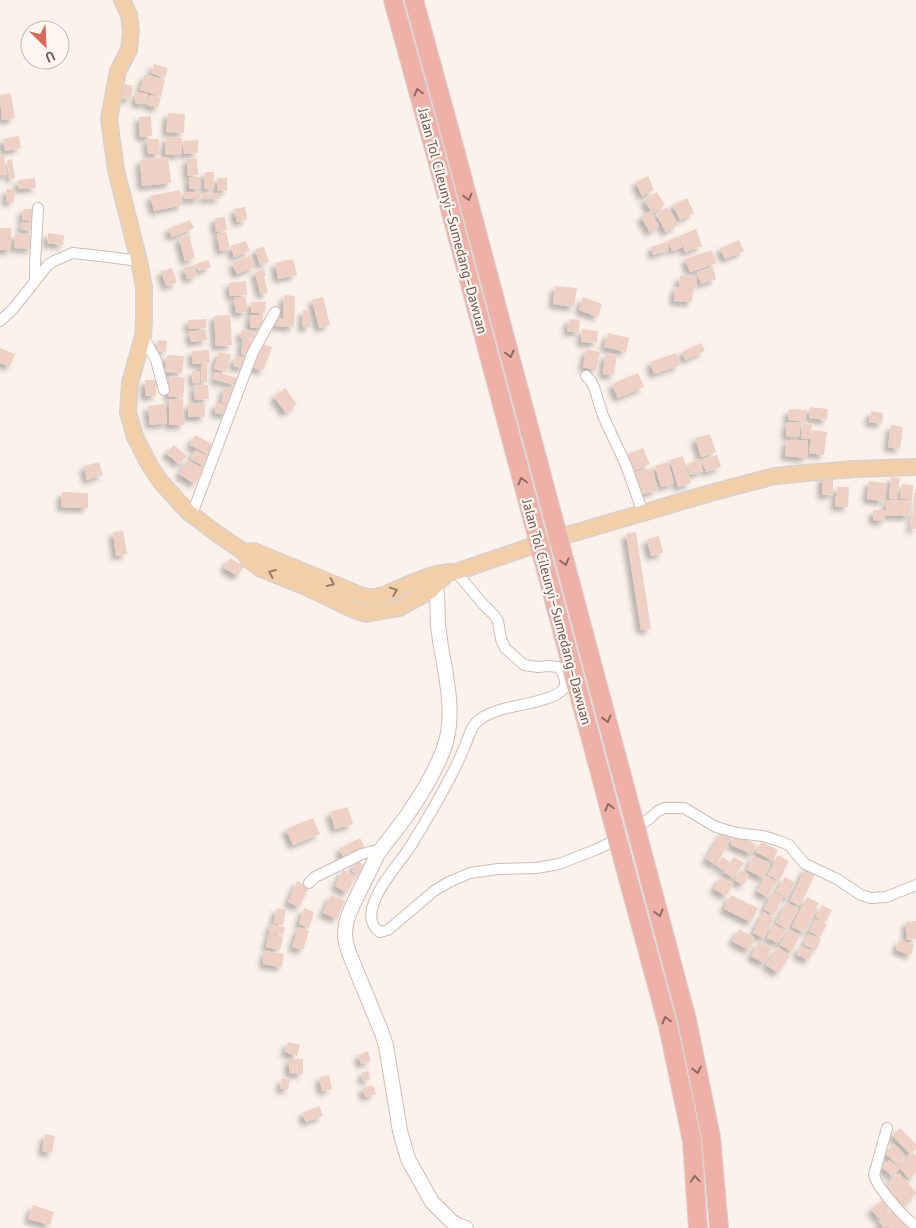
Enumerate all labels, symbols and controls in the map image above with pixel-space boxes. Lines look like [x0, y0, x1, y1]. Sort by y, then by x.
north arrow [20, 20, 70, 70]
text: U [43, 47, 58, 67]
one-way arrow [413, 87, 424, 96]
street label: Jalan Tol Cileunyi–Sumedang–Dawuan [414, 105, 492, 336]
one-way arrow [462, 193, 473, 202]
one-way arrow [504, 350, 514, 358]
one-way arrow [517, 476, 528, 485]
street label: Jalan Tol Cileunyi–Sumedang–Dawuan [518, 496, 596, 727]
one-way arrow [559, 558, 570, 567]
one-way arrow [268, 569, 277, 580]
one-way arrow [326, 576, 335, 587]
one-way arrow [389, 587, 397, 597]
one-way arrow [601, 715, 612, 724]
one-way arrow [604, 803, 615, 812]
one-way arrow [653, 908, 663, 916]
one-way arrow [661, 1015, 672, 1024]
one-way arrow [691, 1066, 702, 1075]
one-way arrow [690, 1175, 701, 1183]

